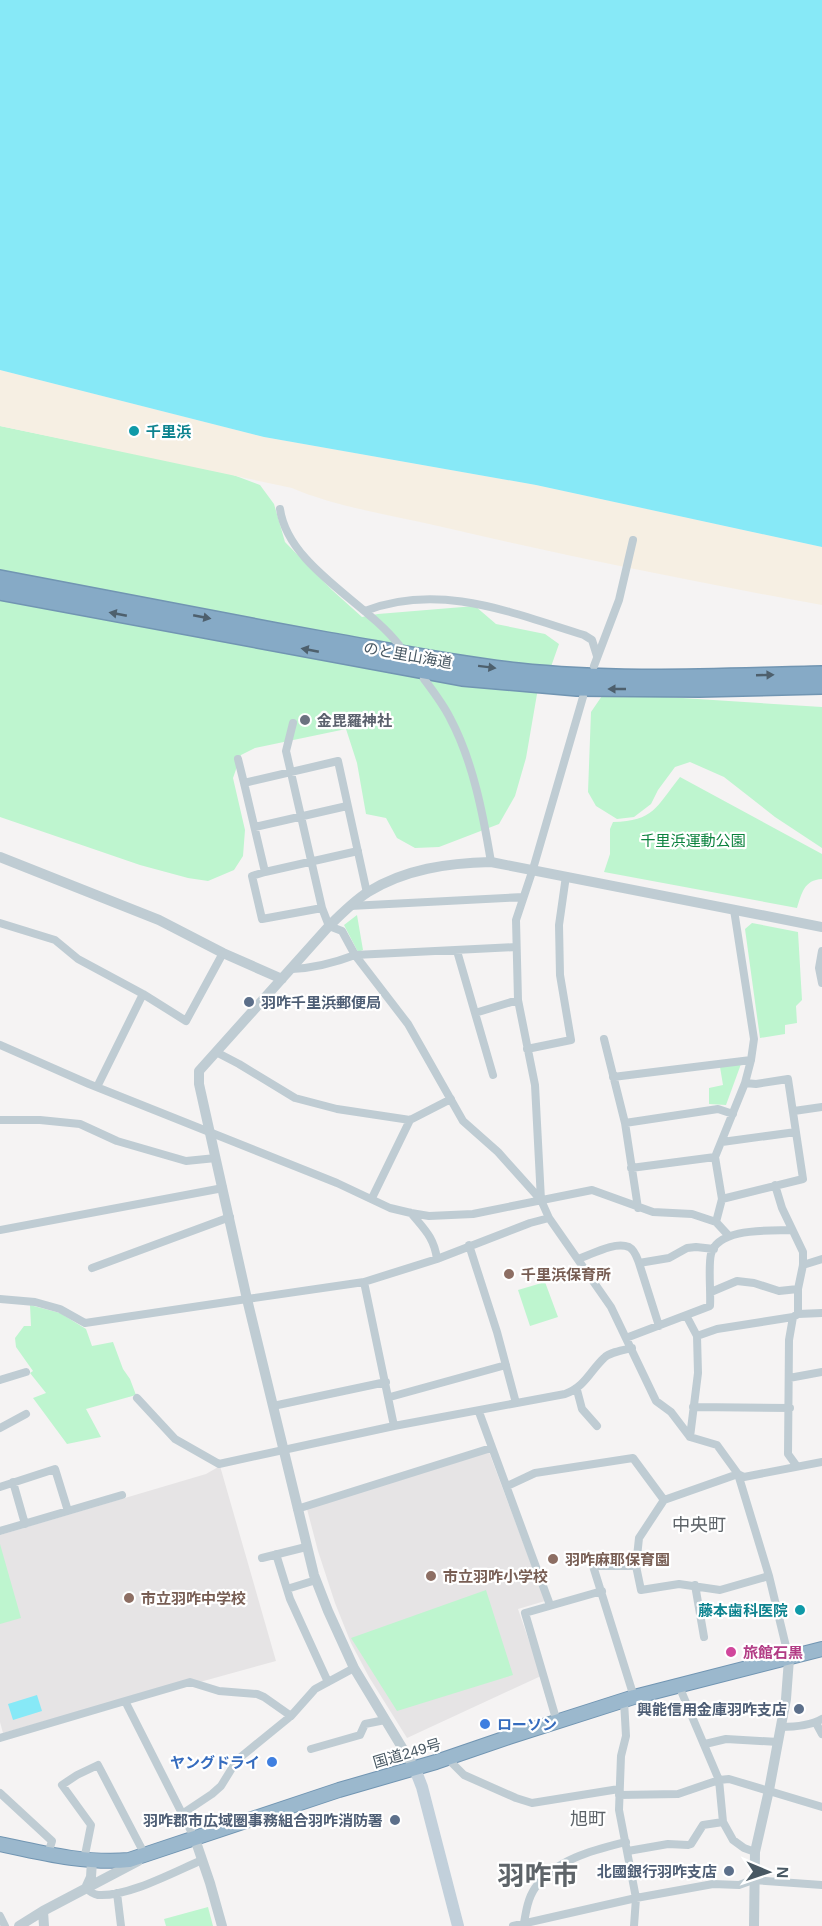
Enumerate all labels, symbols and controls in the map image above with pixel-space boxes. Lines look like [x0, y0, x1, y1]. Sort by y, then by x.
place label: 千里浜 [146, 423, 192, 440]
marker: 千里浜 [127, 424, 141, 438]
one-way arrow [108, 609, 127, 618]
one-way arrow [192, 613, 211, 622]
street label: のと里山海道 [362, 639, 454, 671]
one-way arrow [300, 645, 319, 654]
one-way arrow [477, 663, 496, 672]
one-way arrow [756, 671, 775, 680]
one-way arrow [607, 684, 626, 694]
place label: 金毘羅神社 [317, 712, 392, 729]
marker: 金毘羅神社 [298, 713, 312, 727]
park label: 千里浜運動公園 [640, 832, 746, 849]
place label: 羽咋千里浜郵便局 [261, 994, 381, 1011]
marker: 羽咋千里浜郵便局 [242, 995, 256, 1009]
place label: 千里浜保育所 [521, 1266, 611, 1283]
marker: 千里浜保育所 [502, 1267, 516, 1281]
district label: 中央町 [672, 1515, 726, 1535]
place label: 羽咋麻耶保育園 [565, 1551, 670, 1568]
marker: 羽咋麻耶保育園 [546, 1552, 560, 1566]
place label: 市立羽咋小学校 [443, 1568, 548, 1585]
marker: 市立羽咋小学校 [424, 1569, 438, 1583]
place label: 市立羽咋中学校 [141, 1590, 246, 1607]
marker: 市立羽咋中学校 [122, 1591, 136, 1605]
place label: 藤本歯科医院 [698, 1602, 788, 1619]
marker: 藤本歯科医院 [793, 1603, 807, 1617]
place label: 旅館石黒 [743, 1644, 803, 1661]
marker: 旅館石黒 [724, 1645, 738, 1659]
place label: 興能信用金庫羽咋支店 [637, 1701, 787, 1718]
marker: 興能信用金庫羽咋支店 [792, 1702, 806, 1716]
place label: ローソン [497, 1716, 557, 1733]
marker: ローソン [478, 1717, 492, 1731]
street label: 国道249号 [371, 1735, 443, 1771]
place label: ヤングドライ [170, 1754, 260, 1771]
marker: ヤングドライ [265, 1755, 279, 1769]
district label: 旭町 [570, 1809, 606, 1829]
place label: 羽咋郡市広域圏事務組合羽咋消防署 [143, 1812, 383, 1829]
marker: 羽咋郡市広域圏事務組合羽咋消防署 [388, 1813, 402, 1827]
north arrow [738, 1842, 798, 1902]
district label: 羽咋市 [498, 1861, 579, 1891]
place label: 北國銀行羽咋支店 [597, 1863, 717, 1880]
marker: 北國銀行羽咋支店 [722, 1864, 736, 1878]
text: N [774, 1866, 791, 1879]

